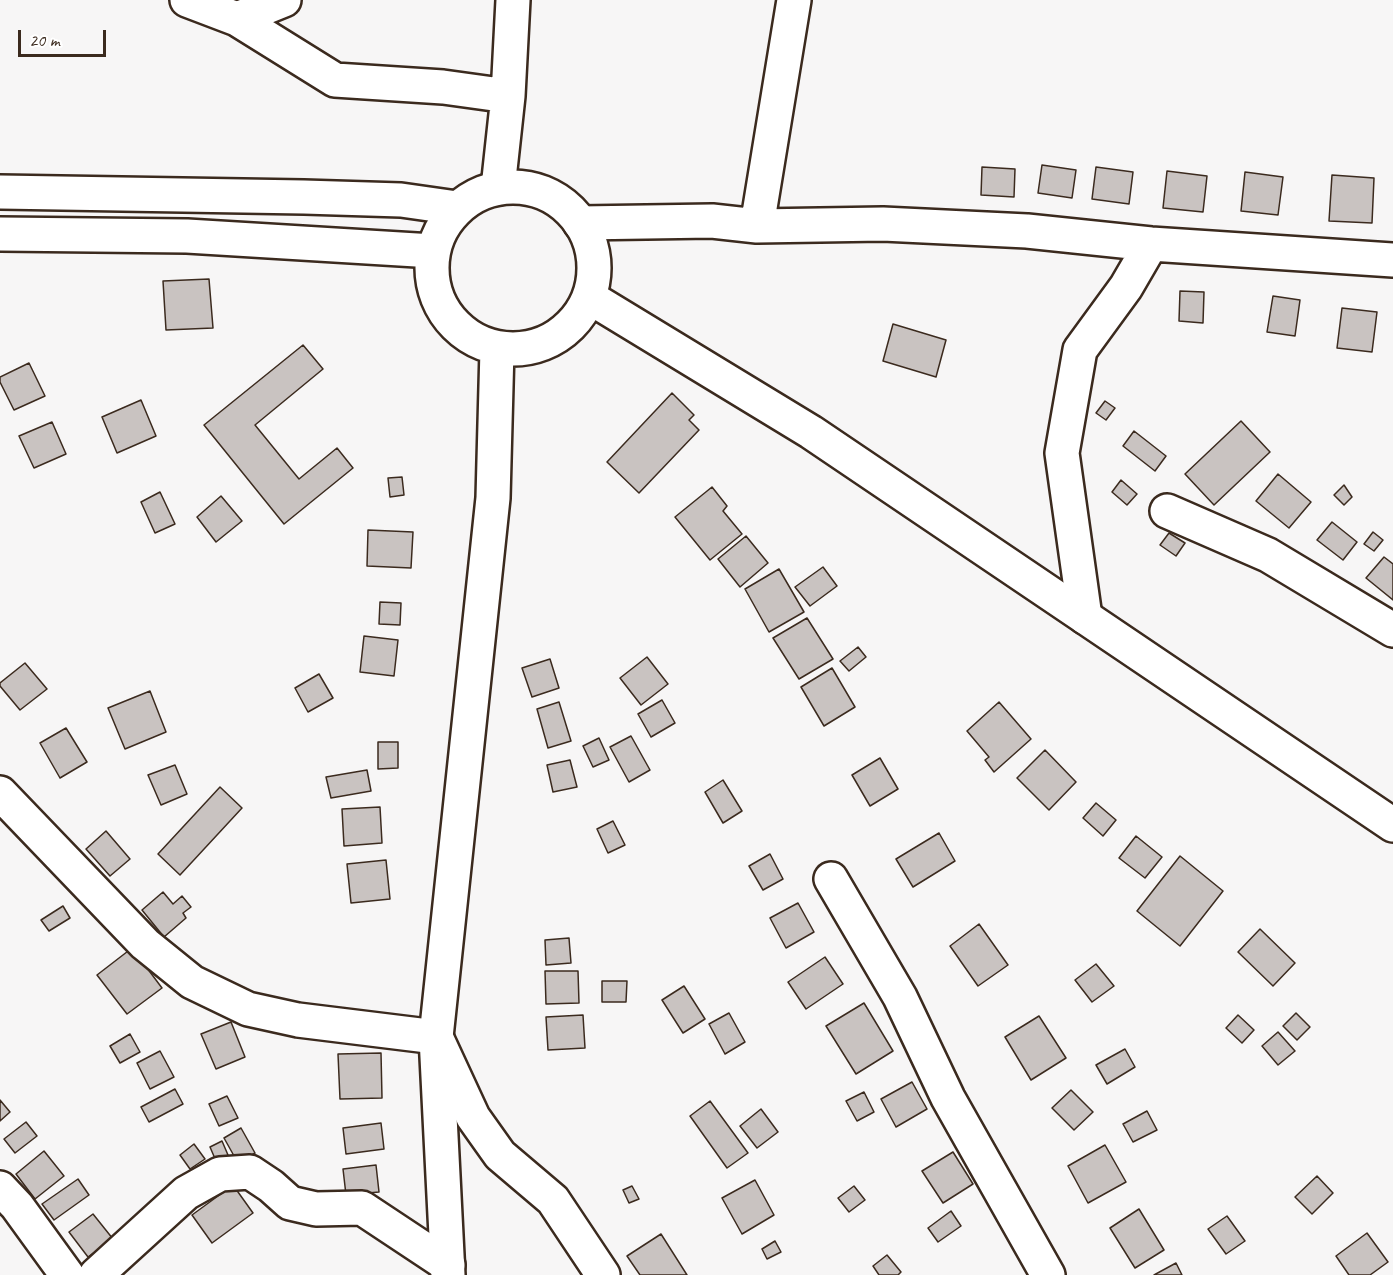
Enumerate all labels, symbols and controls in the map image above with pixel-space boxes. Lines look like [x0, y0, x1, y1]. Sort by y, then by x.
scale bar [21, 18, 110, 56]
text: 20 m [29, 29, 60, 51]

